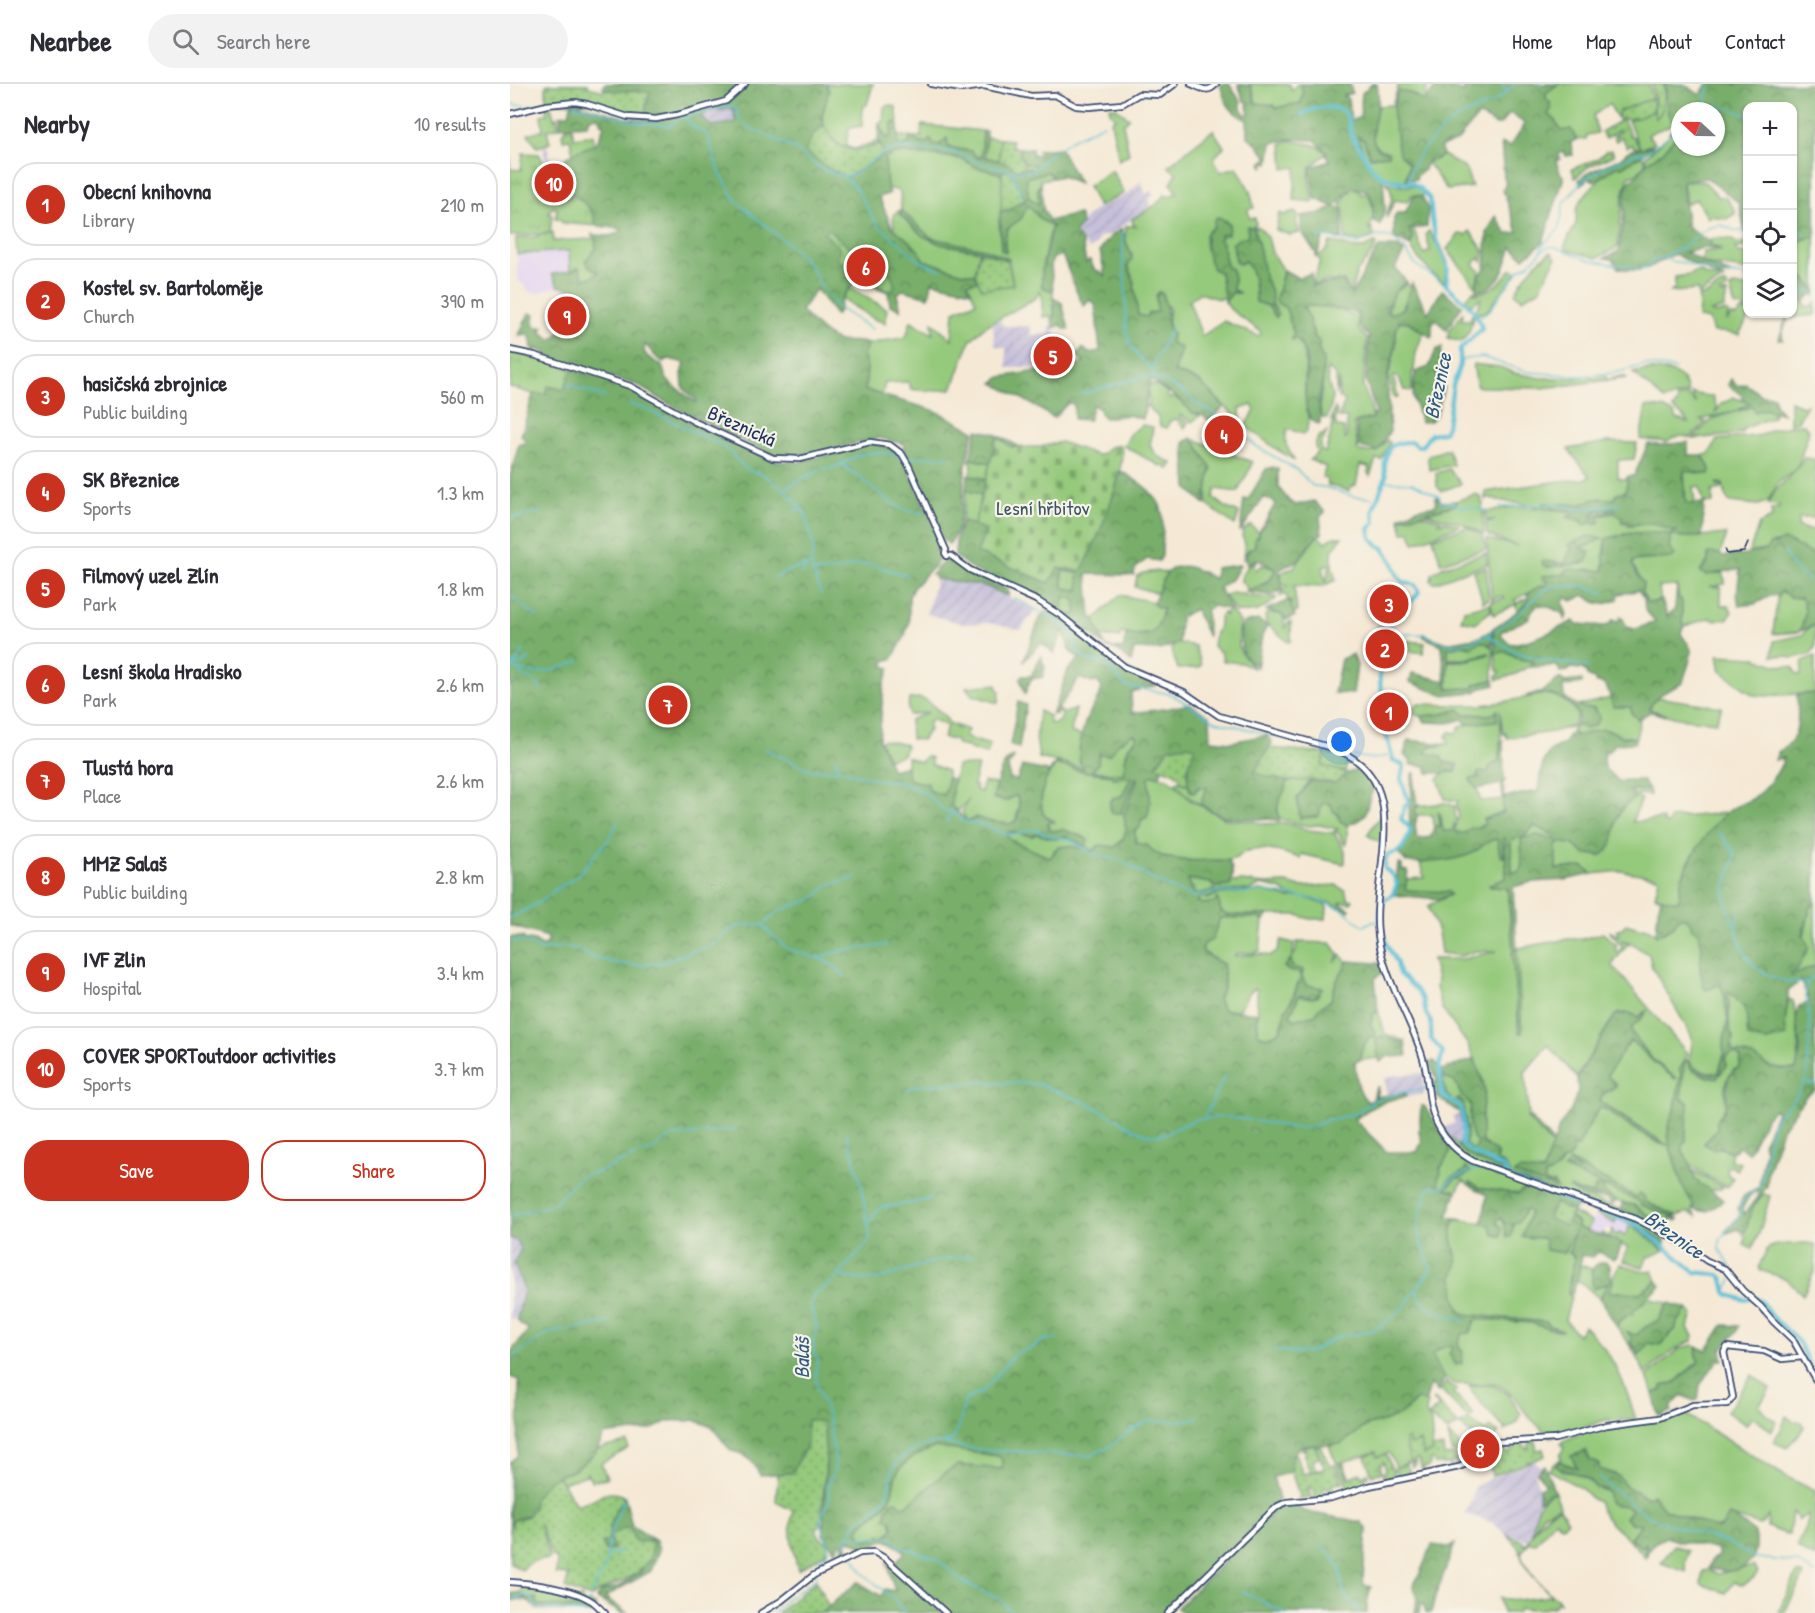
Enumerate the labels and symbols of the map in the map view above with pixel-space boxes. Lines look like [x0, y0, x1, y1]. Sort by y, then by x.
north arrow [1671, 102, 1725, 156]
pin: 10 [534, 160, 573, 206]
pin: 6 [846, 244, 886, 290]
pin: 9 [548, 294, 586, 338]
pin: 5 [1034, 334, 1072, 378]
water label: Březnice [1416, 349, 1459, 422]
street label: Březnická [704, 399, 781, 453]
pin: 4 [1204, 412, 1244, 458]
park label: Lesní hřbitov [997, 494, 1089, 521]
pin: 3 [1370, 582, 1408, 626]
pin: 2 [1366, 626, 1404, 672]
pin: 7 [648, 682, 688, 728]
pin: 1 [1370, 690, 1408, 734]
your location [1327, 727, 1356, 756]
water label: Březnice [1639, 1204, 1711, 1267]
water label: Baláš [787, 1335, 816, 1378]
pin: 8 [1460, 1426, 1500, 1472]

